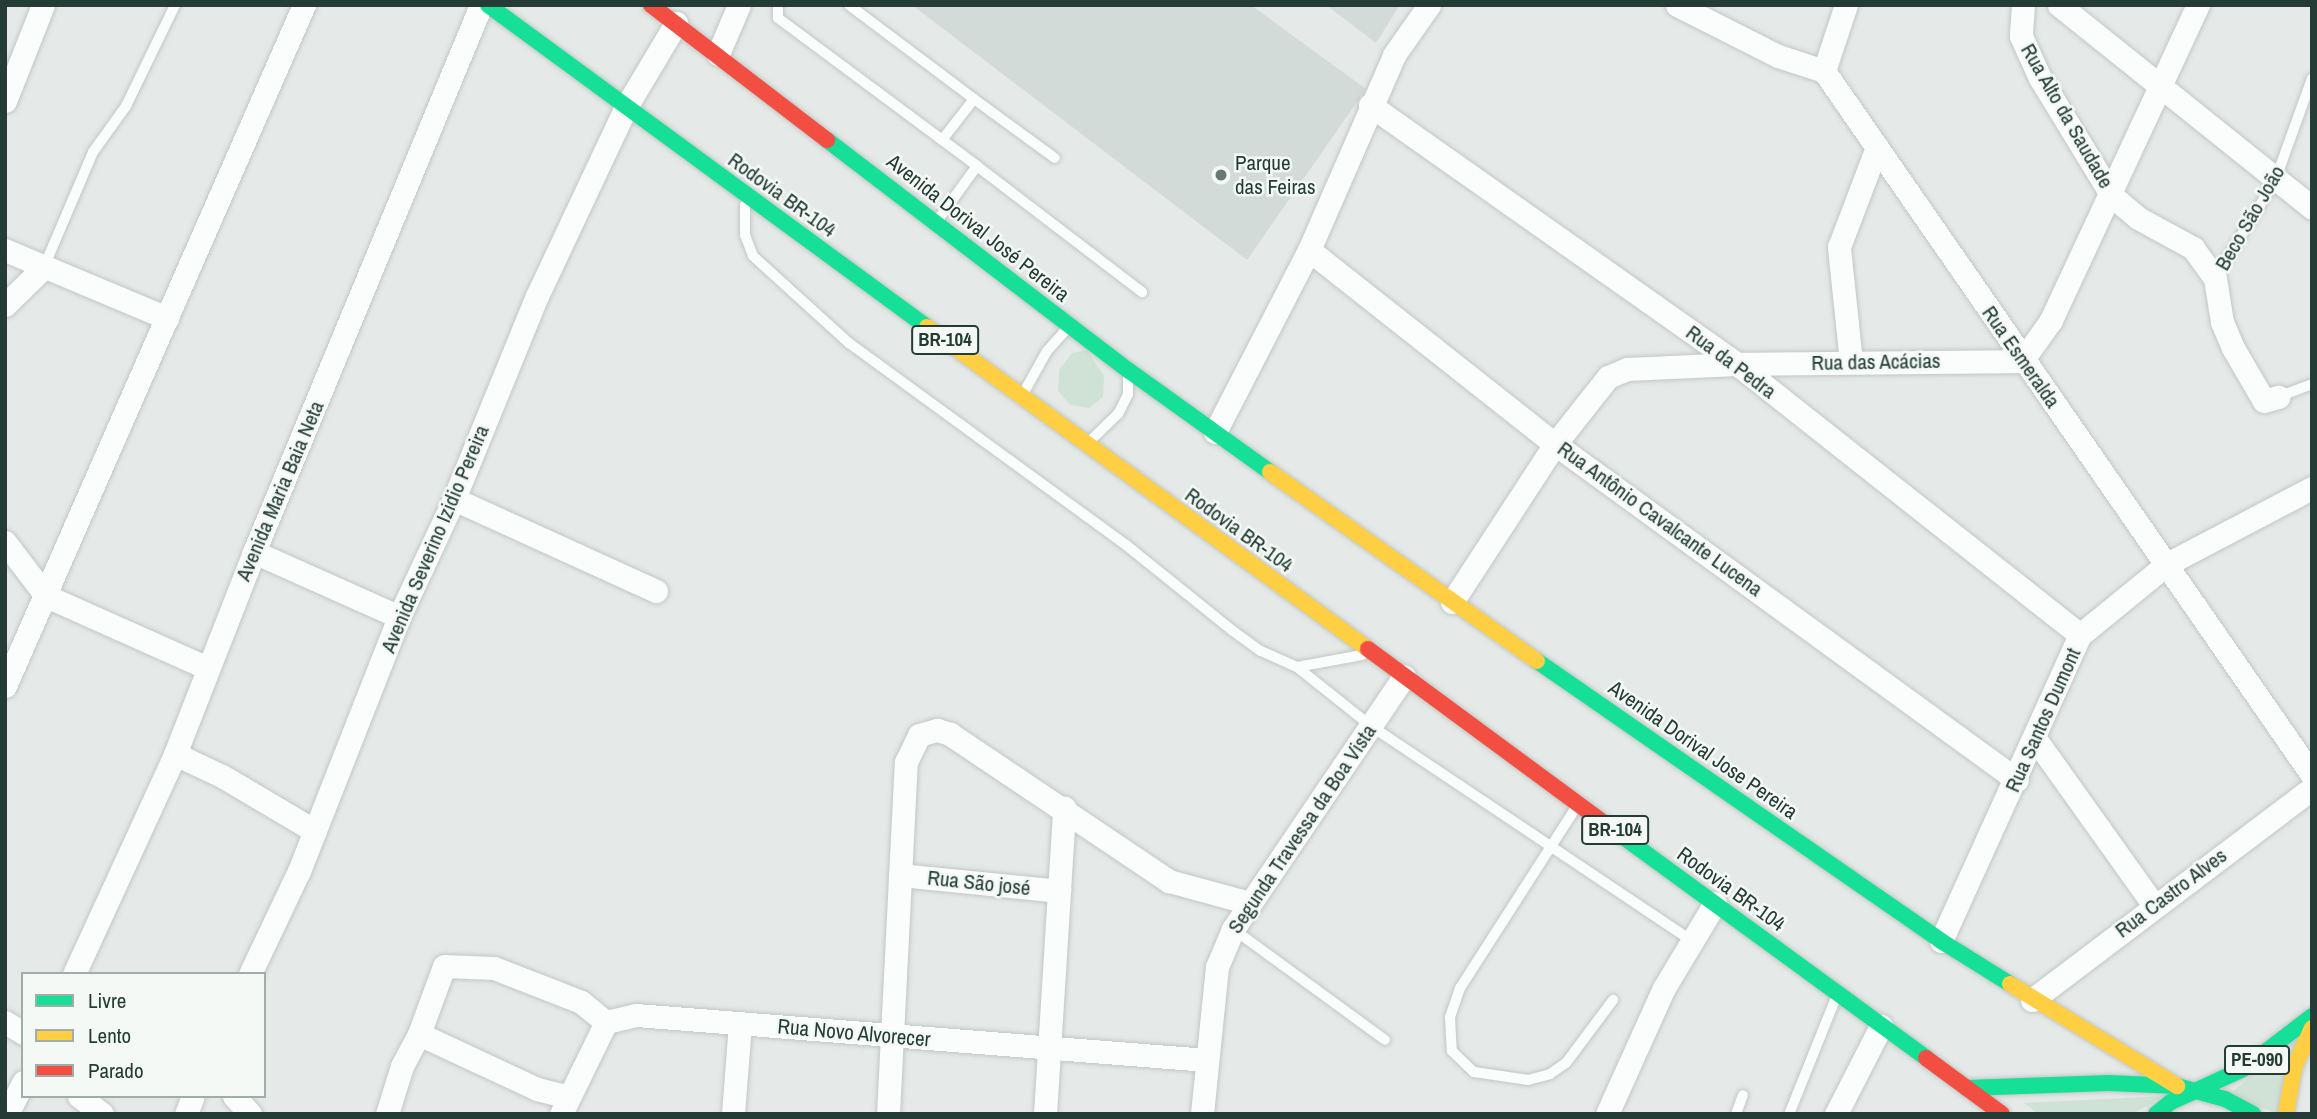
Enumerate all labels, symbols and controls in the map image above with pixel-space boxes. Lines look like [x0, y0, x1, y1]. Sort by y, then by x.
street label: Rua Alto da Saudade [2015, 39, 2119, 193]
street label: Rodovia BR-104 [723, 147, 841, 243]
street label: Avenida Dorival José Pereira [882, 149, 1074, 307]
place label: Parque das Feiras [1235, 150, 1316, 200]
street label: Beco São João [2210, 161, 2290, 275]
marker: Parque das Feiras [1213, 167, 1229, 183]
street label: Rua Esmeralda [1977, 301, 2065, 413]
street label: Rua da Pedra [1681, 320, 1781, 404]
road number: BR-104 [910, 324, 980, 356]
street label: Rua das Acácias [1811, 348, 1941, 376]
street label: Avenida Maria Baia Neta [231, 397, 329, 585]
street label: Avenida Severino Izidio Pereira [376, 421, 494, 657]
street label: Rua Antônio Cavalcante Lucena [1552, 436, 1768, 602]
street label: Rodovia BR-104 [1180, 482, 1298, 578]
street label: Rua Santos Dumont [2000, 644, 2086, 796]
street label: Avenida Dorival Jose Pereira [1604, 675, 1802, 825]
street label: Segunda Travessa da Boa Vista [1222, 720, 1382, 938]
road number: BR-104 [1580, 814, 1650, 846]
street label: Rodovia BR-104 [1672, 841, 1790, 937]
street label: Rua Castro Alves [2110, 843, 2232, 943]
street label: Rua São josé [926, 865, 1032, 901]
legend [21, 972, 266, 1098]
text: Livre [88, 986, 126, 1015]
street label: Rua Novo Alvorecer [776, 1014, 932, 1052]
text: Lento [88, 1021, 131, 1050]
road number: PE-090 [2224, 1044, 2290, 1076]
text: Parado [88, 1056, 144, 1085]

